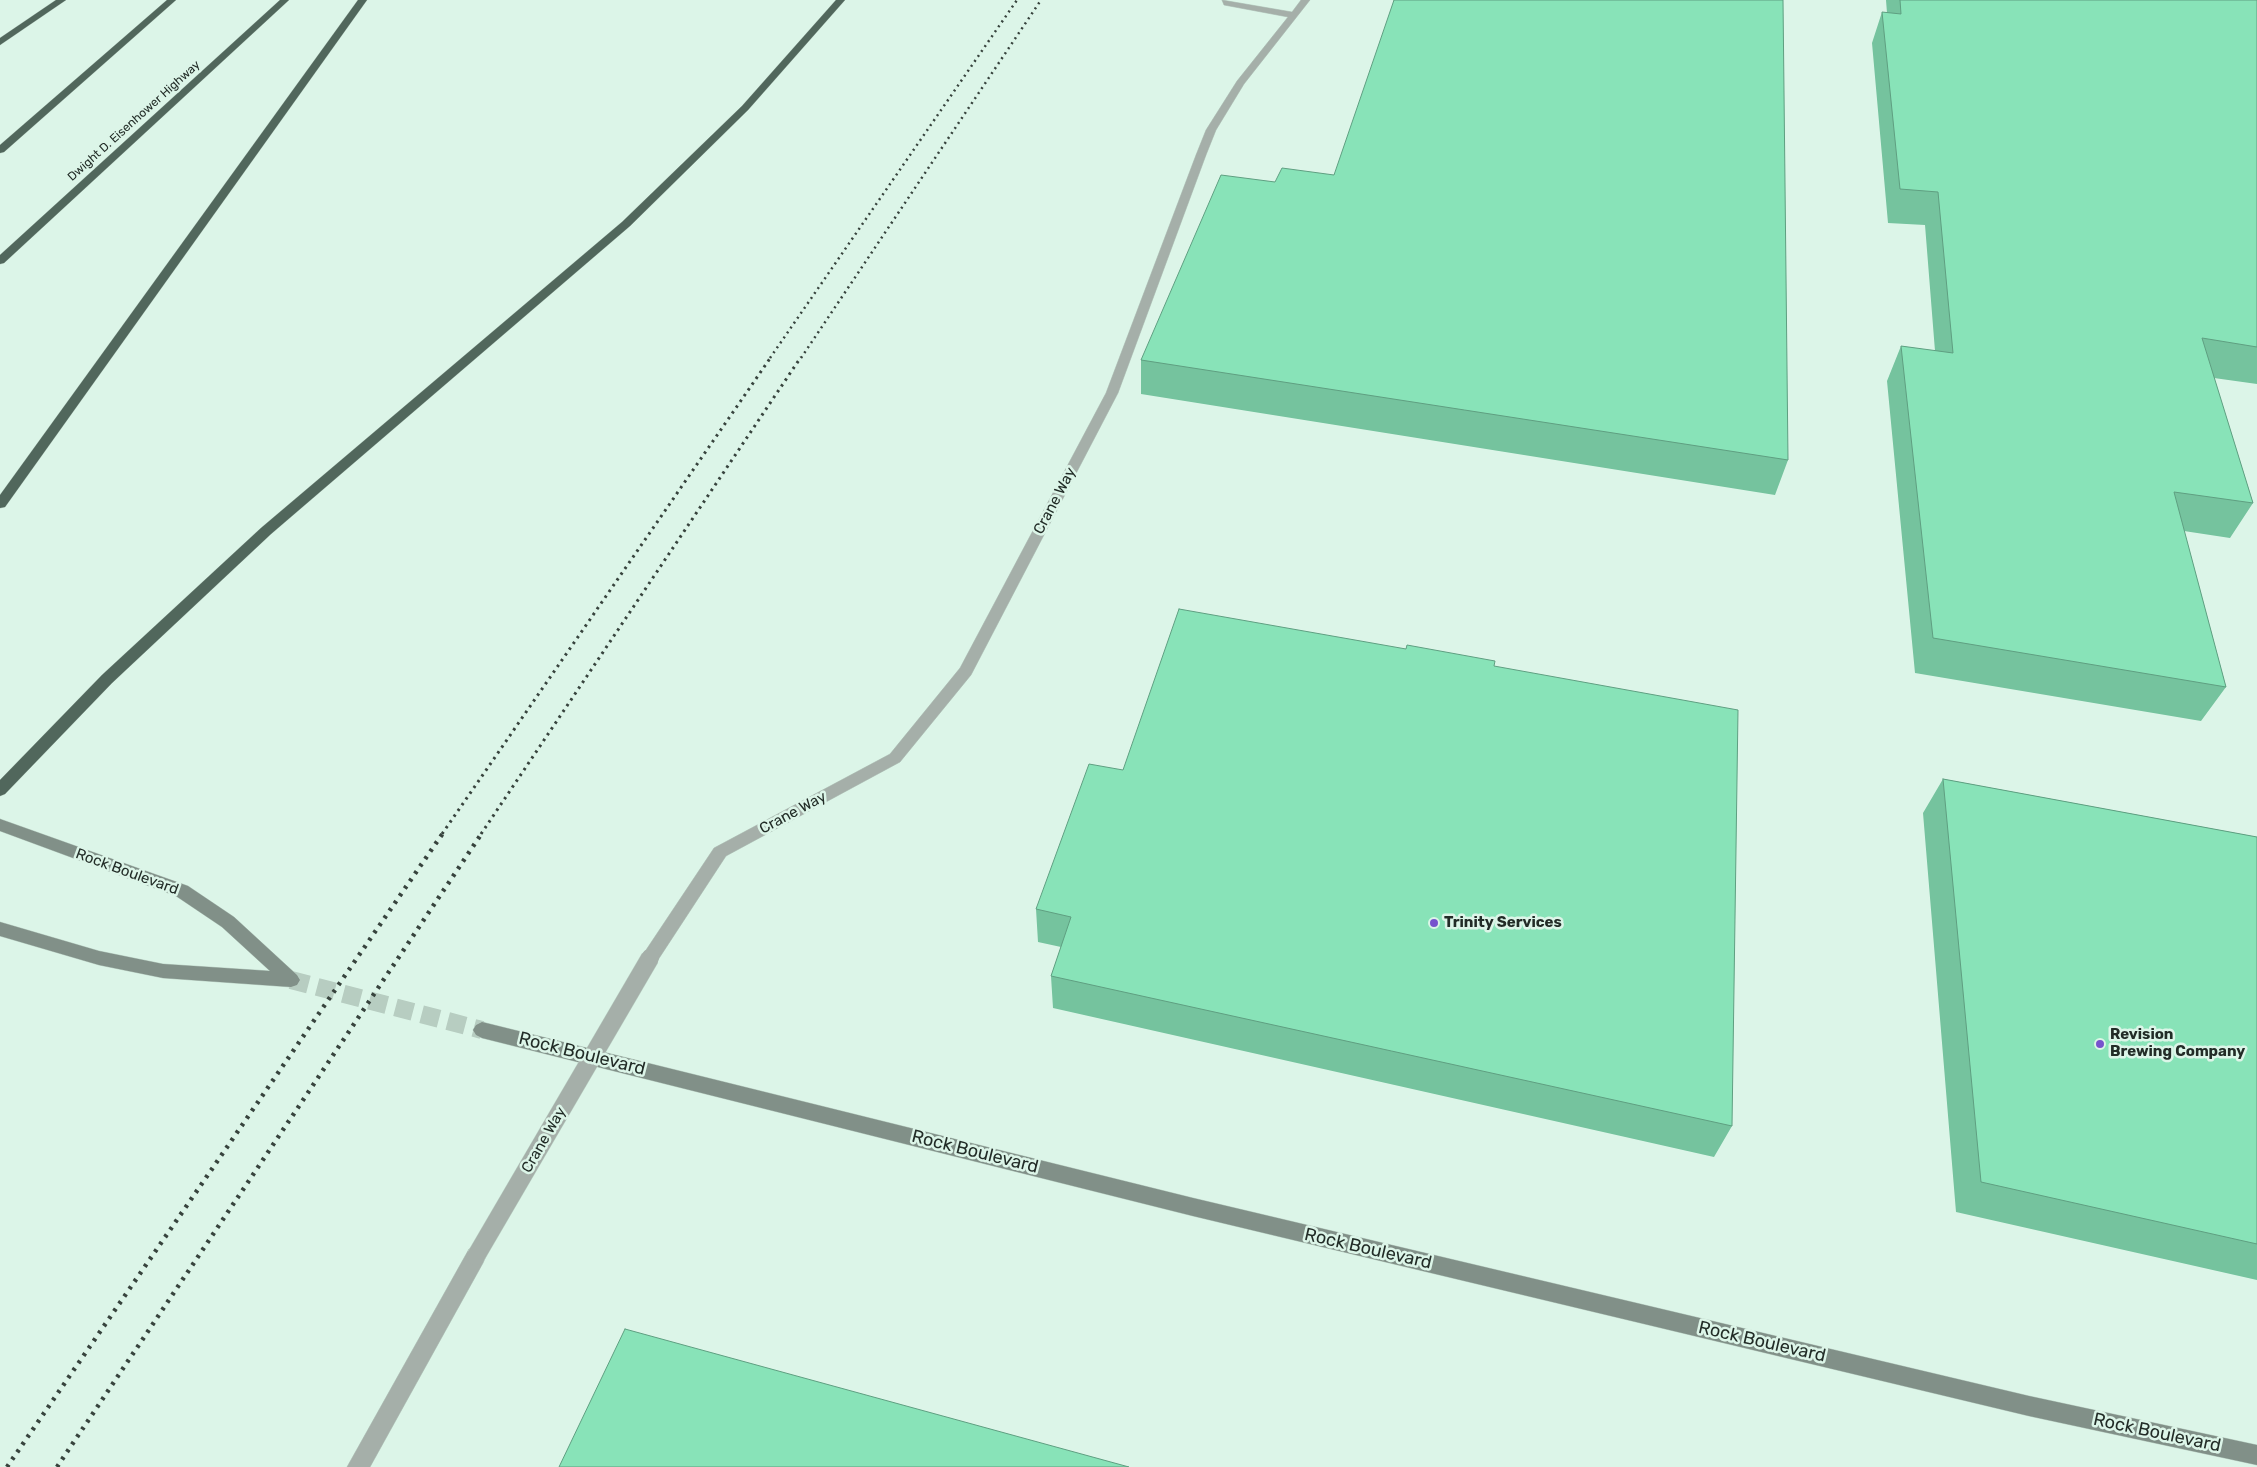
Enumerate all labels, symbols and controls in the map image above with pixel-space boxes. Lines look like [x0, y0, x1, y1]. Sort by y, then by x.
street label: Dwight D. Eisenhower Highway [65, 58, 203, 184]
street label: Crane Way [1030, 465, 1080, 537]
street label: Crane Way [757, 788, 829, 838]
street label: Rock Boulevard [73, 845, 181, 899]
place label: Trinity Services [1444, 914, 1562, 932]
marker: Trinity Services [1428, 917, 1440, 929]
place label: Revision Brewing Company [2110, 1026, 2245, 1061]
street label: Rock Boulevard [516, 1028, 648, 1080]
marker: Revision Brewing Company [2094, 1038, 2106, 1050]
street label: Crane Way [518, 1104, 570, 1176]
street label: Rock Boulevard [909, 1126, 1041, 1178]
street label: Rock Boulevard [1302, 1224, 1434, 1274]
street label: Rock Boulevard [1696, 1317, 1828, 1367]
street label: Rock Boulevard [2091, 1409, 2223, 1457]

